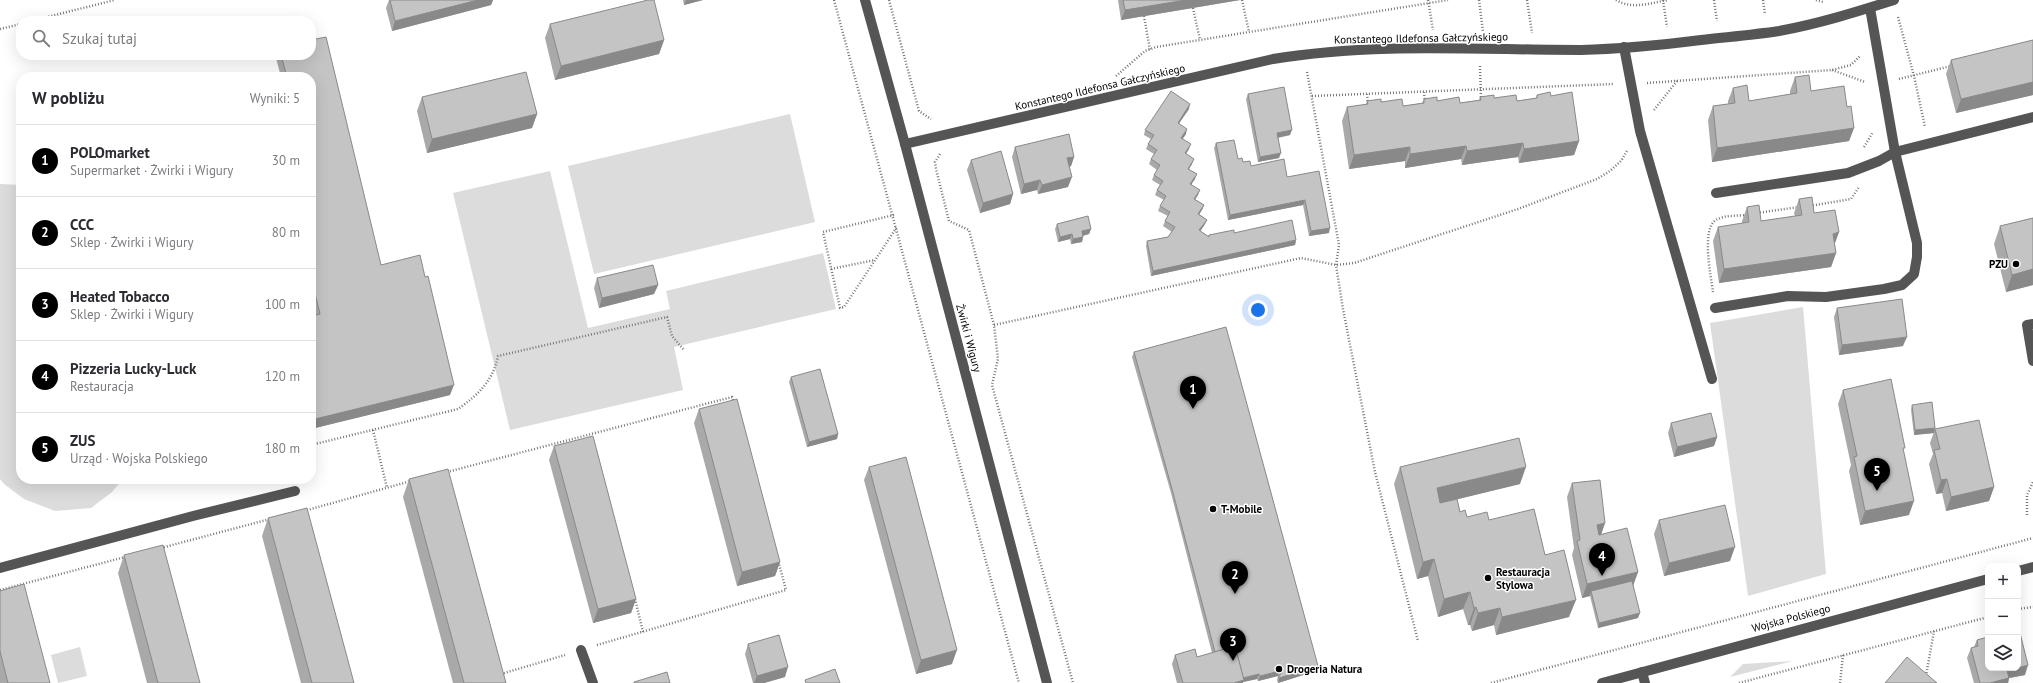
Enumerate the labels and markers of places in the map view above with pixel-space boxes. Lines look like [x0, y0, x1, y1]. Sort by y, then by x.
place label: PZU [1989, 257, 2008, 271]
marker: PZU [2011, 259, 2021, 269]
pin: 1 [1180, 376, 1206, 409]
pin: 5 [1864, 458, 1890, 491]
place label: T-Mobile [1221, 502, 1263, 516]
marker: T-Mobile [1208, 504, 1218, 514]
pin: 4 [1589, 543, 1615, 576]
pin: 2 [1222, 561, 1248, 594]
place label: Restauracja Stylowa [1496, 565, 1550, 592]
marker: Restauracja Stylowa [1483, 573, 1493, 583]
pin: 3 [1220, 628, 1246, 661]
place label: Drogeria Natura [1287, 662, 1362, 676]
marker: Drogeria Natura [1274, 664, 1284, 674]

